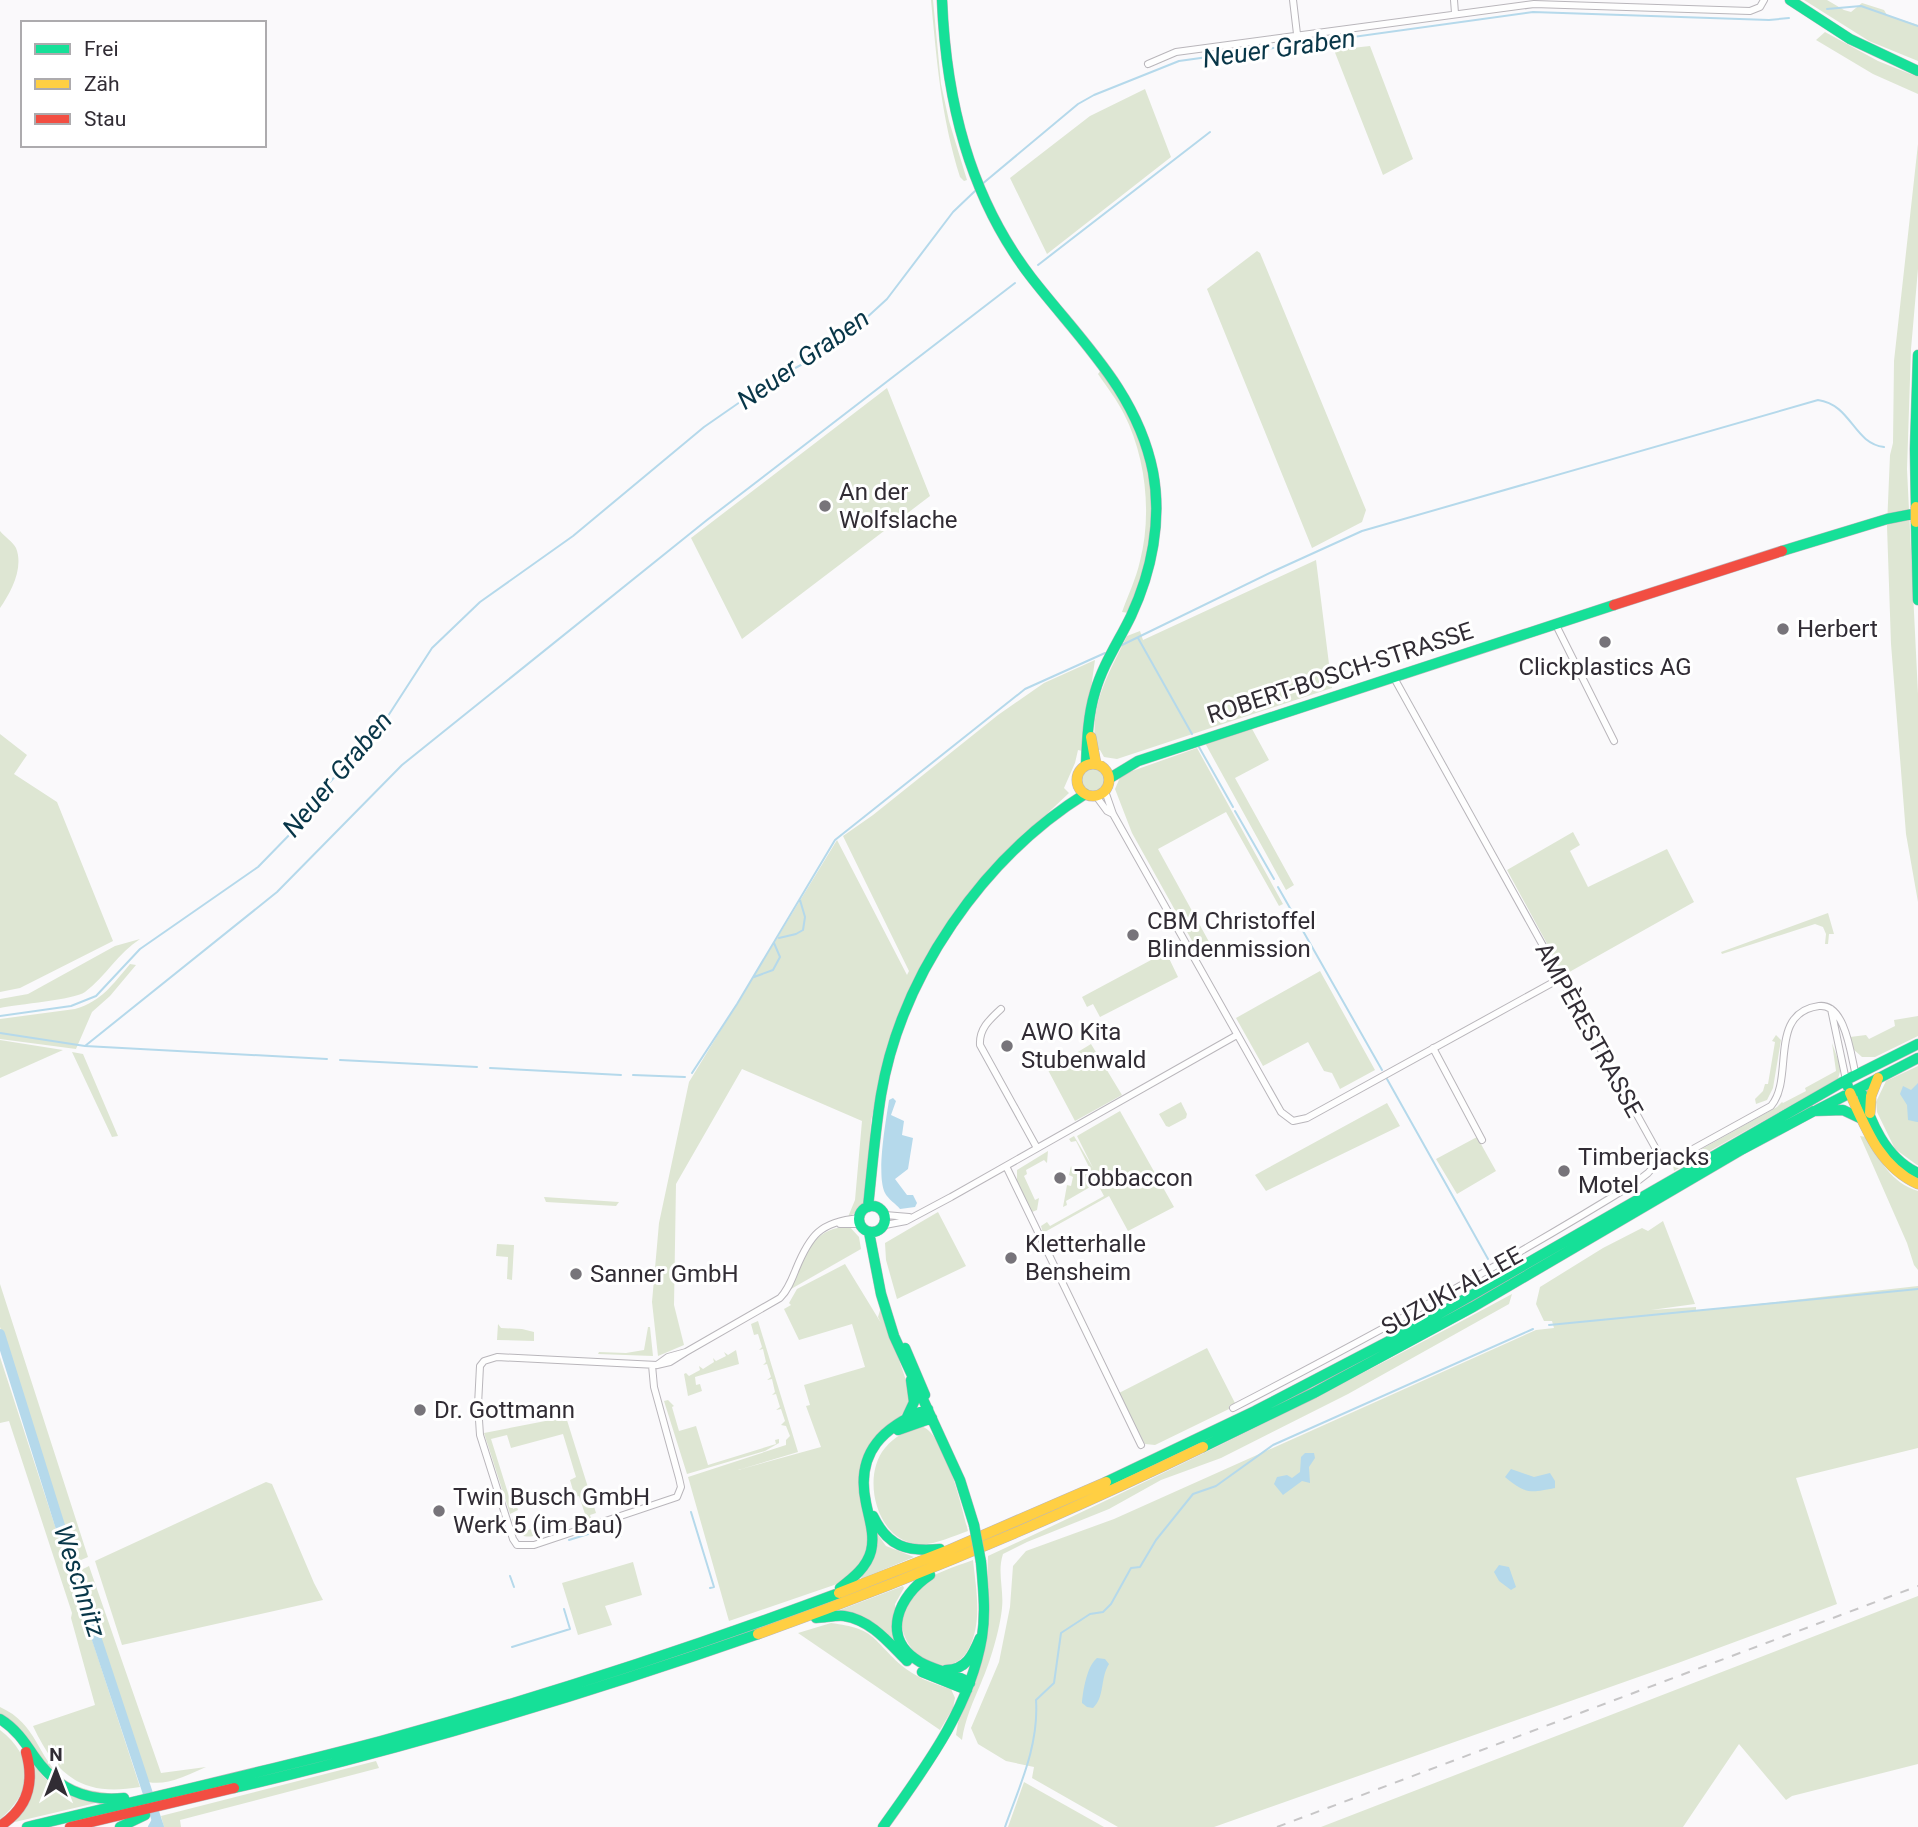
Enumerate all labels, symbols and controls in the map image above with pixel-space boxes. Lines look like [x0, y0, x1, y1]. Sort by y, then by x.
legend [21, 21, 266, 147]
water label: Neuer Graben [1201, 22, 1357, 74]
text: Frei [84, 37, 119, 61]
text: Zäh [84, 72, 120, 96]
text: Stau [84, 107, 126, 131]
water label: Neuer Graben [731, 303, 875, 415]
place label: An der Wolfslache [839, 478, 958, 534]
marker: An der Wolfslache [817, 498, 833, 514]
place label: Herbert [1797, 615, 1878, 643]
street label: ROBERT-BOSCH-STRASSE [1203, 617, 1477, 729]
marker: Herbert [1775, 621, 1791, 637]
marker: Clickplastics AG [1597, 634, 1613, 650]
place label: Clickplastics AG [1518, 653, 1692, 681]
water label: Neuer Graben [276, 705, 398, 843]
place label: CBM Christoffel Blindenmission [1147, 907, 1316, 963]
marker: CBM Christoffel Blindenmission [1125, 927, 1141, 943]
street label: AMPÈRESTRASSE [1529, 938, 1649, 1122]
place label: AWO Kita Stubenwald [1021, 1018, 1146, 1074]
marker: AWO Kita Stubenwald [999, 1038, 1015, 1054]
place label: Timberjacks Motel [1578, 1143, 1709, 1199]
marker: Timberjacks Motel [1556, 1163, 1572, 1179]
place label: Tobbaccon [1074, 1164, 1193, 1192]
marker: Tobbaccon [1052, 1170, 1068, 1186]
place label: Kletterhalle Bensheim [1025, 1230, 1146, 1286]
street label: SUZUKI-ALLEE [1377, 1241, 1527, 1341]
marker: Kletterhalle Bensheim [1003, 1250, 1019, 1266]
place label: Sanner GmbH [590, 1260, 739, 1288]
marker: Sanner GmbH [568, 1266, 584, 1282]
place label: Dr. Gottmann [434, 1396, 575, 1424]
marker: Dr. Gottmann [412, 1402, 428, 1418]
place label: Twin Busch GmbH Werk 5 (im Bau) [453, 1483, 650, 1539]
marker: Twin Busch GmbH Werk 5 (im Bau) [431, 1503, 447, 1519]
water label: Weschnitz [48, 1521, 112, 1641]
north arrow [21, 1736, 91, 1806]
text: N [49, 1743, 63, 1766]

